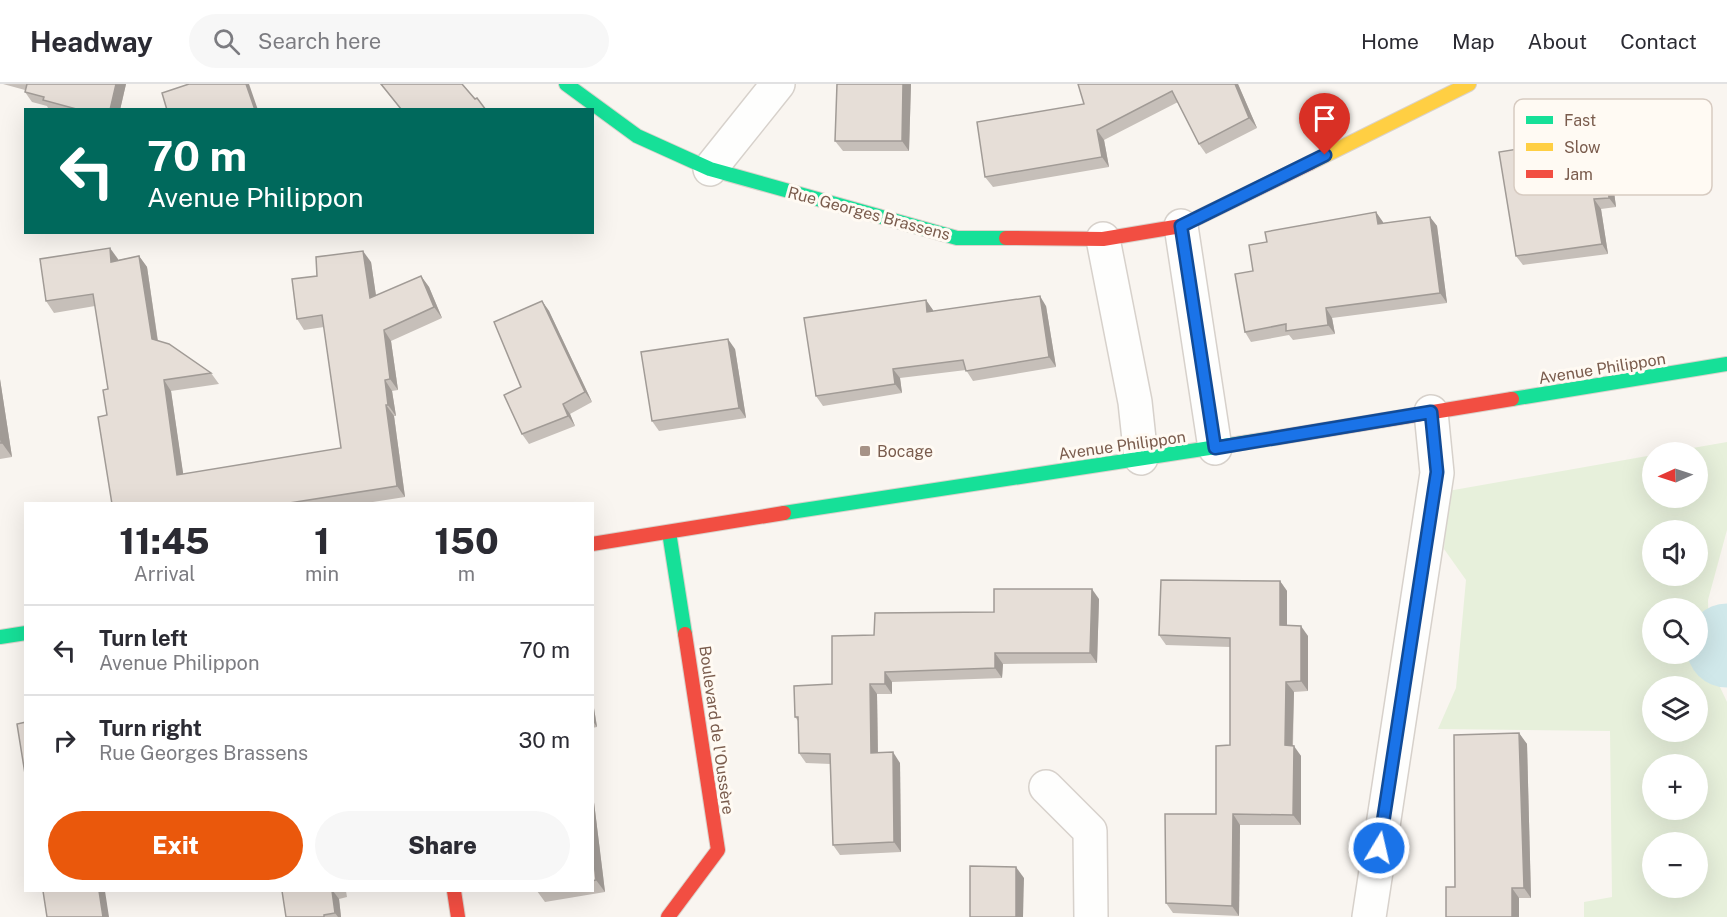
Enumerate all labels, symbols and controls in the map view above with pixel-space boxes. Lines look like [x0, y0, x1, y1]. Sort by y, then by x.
search box [189, 14, 609, 68]
text: Headway [30, 25, 153, 58]
icon: search [210, 25, 243, 58]
text: Search here [258, 28, 381, 54]
text: Home [1361, 29, 1419, 54]
text: Map [1452, 29, 1495, 54]
text: About [1528, 29, 1587, 54]
text: Contact [1620, 29, 1697, 54]
pin [1299, 93, 1350, 155]
legend [1514, 99, 1712, 195]
icon: arrive [1308, 102, 1341, 135]
text: Fast [1564, 111, 1596, 130]
text: 70 m [147, 131, 247, 180]
icon: left [48, 132, 126, 210]
text: Slow [1564, 138, 1601, 157]
text: Jam [1564, 165, 1593, 184]
text: Avenue Philippon [147, 181, 364, 213]
street label: Rue Georges Brassens [786, 183, 952, 244]
street label: Avenue Philippon [1537, 349, 1667, 388]
street label: Avenue Philippon [1057, 427, 1187, 464]
place label: Bocage [877, 442, 933, 461]
north arrow [1642, 442, 1708, 508]
map controls [1642, 442, 1708, 898]
marker: Bocage [858, 444, 872, 458]
text: 11:45 [119, 520, 210, 562]
text: 1 [314, 520, 330, 562]
text: 150 [434, 520, 499, 562]
button: sound [1642, 520, 1708, 586]
text: Arrival [134, 562, 195, 586]
text: min [305, 562, 339, 586]
text: m [458, 562, 475, 586]
button: search [1642, 598, 1708, 664]
text: Turn left [99, 625, 188, 651]
icon: left [48, 634, 81, 667]
text: 70 m [519, 637, 570, 663]
street label: Boulevard de l'Oussère [695, 644, 738, 816]
text: Avenue Philippon [99, 651, 259, 675]
button: layers [1642, 676, 1708, 742]
text: Turn right [99, 715, 202, 741]
icon: right [48, 724, 81, 757]
text: 30 m [518, 727, 570, 753]
text: Rue Georges Brassens [99, 741, 308, 765]
button: + [1642, 754, 1708, 820]
button: Exit [48, 811, 303, 880]
button: Share [315, 811, 570, 880]
position arrow [1347, 816, 1411, 880]
button: − [1642, 832, 1708, 898]

